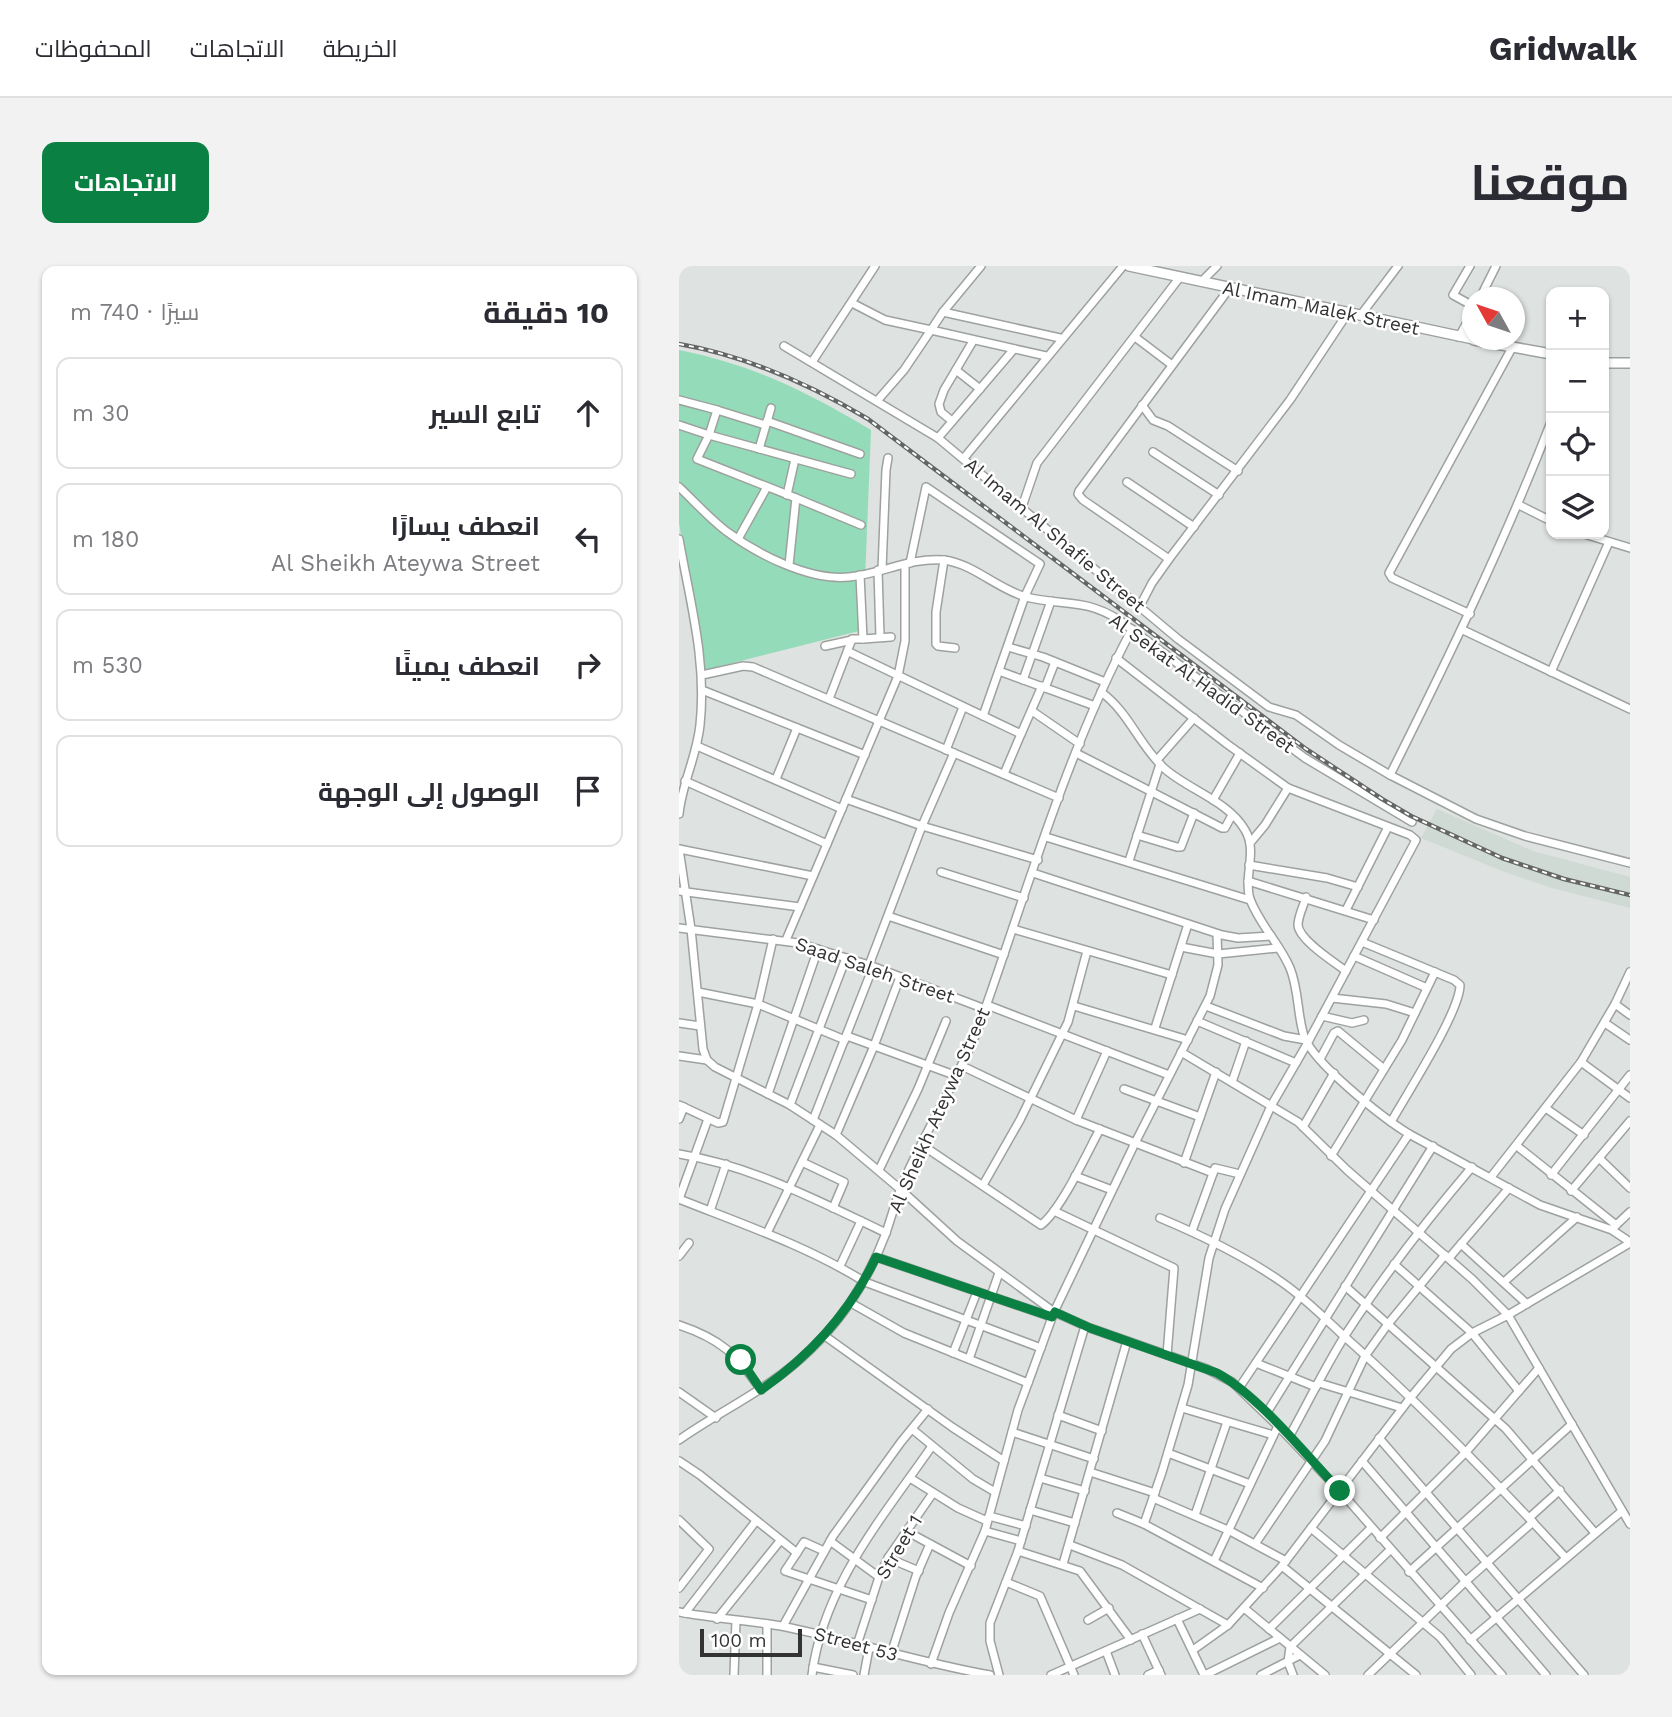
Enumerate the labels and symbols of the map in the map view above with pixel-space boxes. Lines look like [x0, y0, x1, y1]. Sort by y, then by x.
street label: Al Imam Malek Street [1220, 276, 1422, 340]
north arrow [1462, 287, 1525, 350]
street label: Al Imam Al Shafie Street [960, 453, 1150, 617]
street label: Al Sekat Al Hadid Street [1105, 608, 1299, 758]
street label: Saad Saleh Street [792, 932, 958, 1008]
street label: Al Sheikh Ateywa Street [883, 1004, 995, 1216]
route start [725, 1344, 756, 1375]
route end [1324, 1475, 1355, 1506]
street label: Street 1 [871, 1511, 927, 1583]
street label: Street 53 [812, 1622, 900, 1666]
scale bar [700, 1626, 801, 1658]

